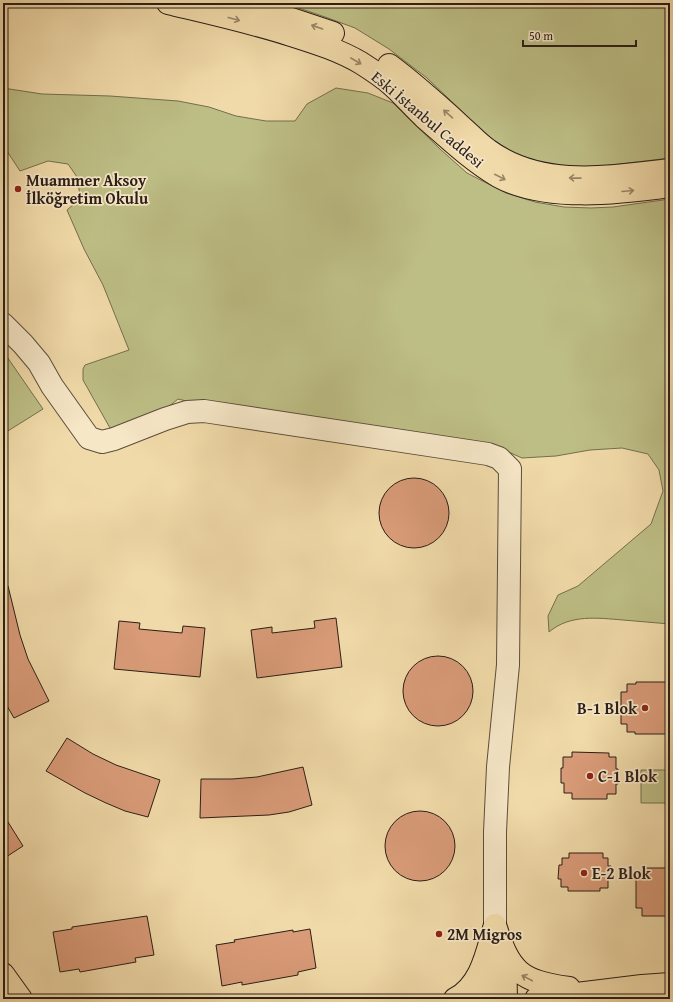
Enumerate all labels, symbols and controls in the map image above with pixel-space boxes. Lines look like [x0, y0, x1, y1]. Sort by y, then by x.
one-way arrow [227, 16, 240, 23]
scale bar [523, 22, 636, 48]
one-way arrow [312, 23, 324, 31]
text: 50 m [529, 27, 553, 44]
one-way arrow [350, 57, 362, 65]
street label: Eski İstanbul Caddesi [366, 65, 490, 174]
one-way arrow [442, 110, 453, 119]
place label: Muammer Aksoy İlköğretim Okulu [26, 168, 149, 210]
one-way arrow [494, 174, 506, 181]
one-way arrow [569, 174, 582, 181]
marker: Muammer Aksoy İlköğretim Okulu [13, 184, 23, 194]
one-way arrow [621, 187, 634, 194]
place label: B-1 Blok [577, 696, 638, 720]
marker: B-1 Blok [640, 703, 650, 713]
place label: C-1 Blok [598, 764, 658, 788]
marker: C-1 Blok [585, 771, 595, 781]
place label: E-2 Blok [592, 861, 652, 885]
marker: E-2 Blok [579, 868, 589, 878]
place label: 2M Migros [447, 922, 522, 946]
marker: 2M Migros [434, 929, 444, 939]
one-way arrow [522, 973, 534, 981]

